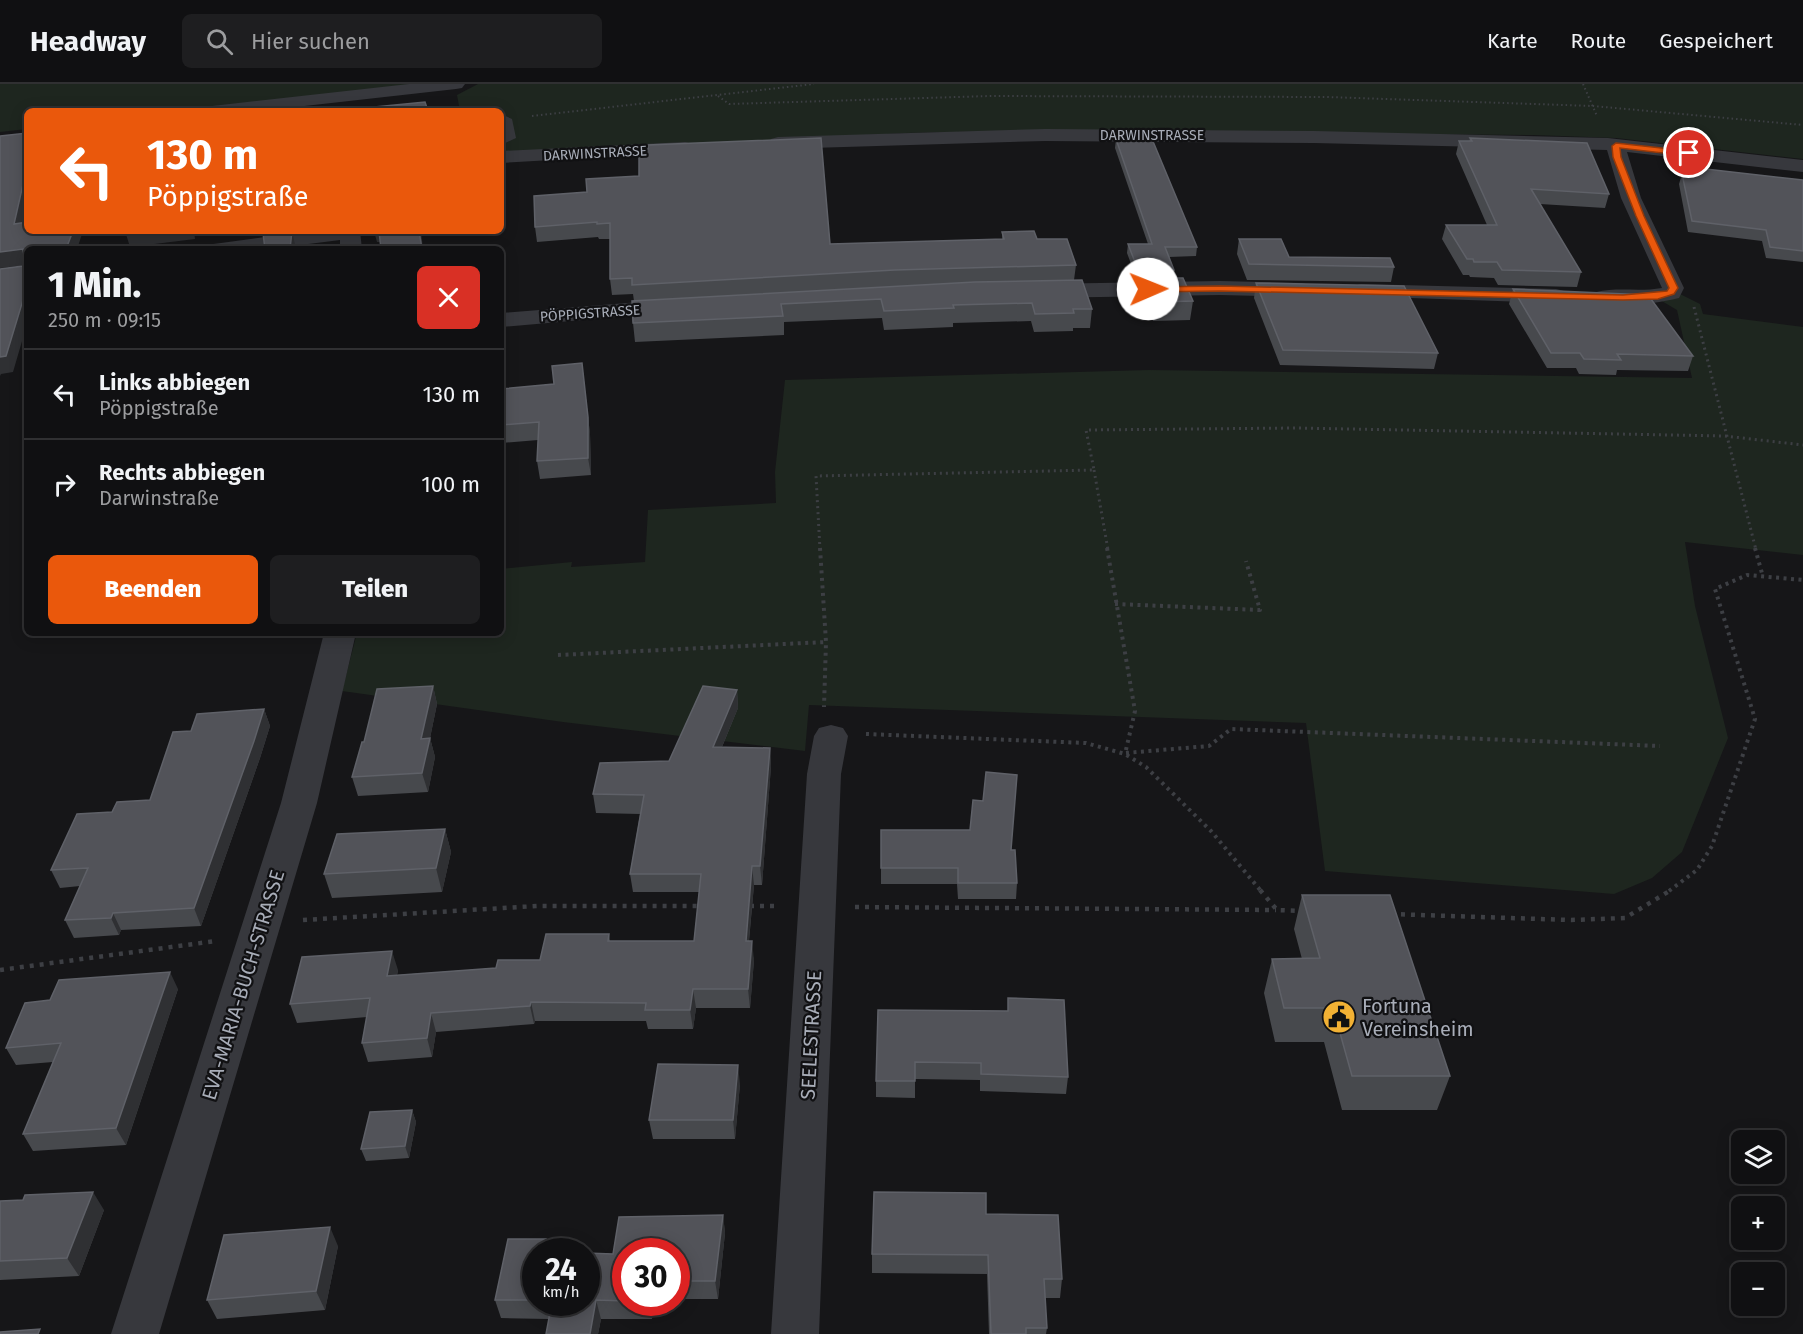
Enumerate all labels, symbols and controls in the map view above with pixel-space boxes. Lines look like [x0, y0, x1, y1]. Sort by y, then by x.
search box [182, 14, 602, 68]
text: Headway [30, 25, 146, 58]
icon: search [203, 25, 236, 58]
text: Hier suchen [251, 28, 370, 55]
text: Karte [1487, 28, 1538, 54]
text: Route [1571, 28, 1626, 54]
text: Gespeichert [1659, 28, 1773, 54]
street label: DARWINSTRASSE [1100, 127, 1204, 144]
pin [1663, 127, 1714, 178]
text: 130 m [147, 130, 258, 180]
icon: left [48, 132, 126, 210]
icon: arrive [1672, 136, 1705, 169]
street label: DARWINSTRASSE [543, 142, 648, 165]
text: Pöppigstraße [147, 181, 308, 213]
position arrow [1116, 257, 1180, 321]
text: 1 Min. [48, 263, 141, 307]
button: close [417, 266, 480, 329]
street label: PÖPPIGSTRASSE [539, 301, 641, 325]
text: 250 m · 09:15 [48, 308, 161, 332]
text: Links abbiegen [99, 369, 250, 396]
icon: left [48, 378, 81, 411]
text: 130 m [423, 381, 480, 408]
text: Pöppigstraße [99, 396, 219, 420]
text: Rechts abbiegen [99, 459, 265, 486]
icon: right [48, 468, 81, 501]
text: 100 m [421, 471, 480, 498]
text: Darwinstraße [99, 486, 219, 510]
button: Beenden [48, 555, 258, 624]
button: Teilen [270, 555, 480, 624]
street label: EVA-MARIA-BUCH-STRASSE [197, 867, 289, 1103]
street label: SEELESTRASSE [796, 970, 826, 1100]
place label: Fortuna Vereinsheim [1362, 994, 1474, 1041]
public building icon: Fortuna Vereinsheim [1321, 999, 1357, 1035]
map controls [1731, 1130, 1785, 1316]
button: layers [1731, 1130, 1785, 1184]
button: + [1731, 1196, 1785, 1250]
speed limit sign: 30 [612, 1238, 690, 1316]
text: 24 [545, 1252, 577, 1288]
button: − [1731, 1262, 1785, 1316]
text: km/h [542, 1283, 580, 1301]

